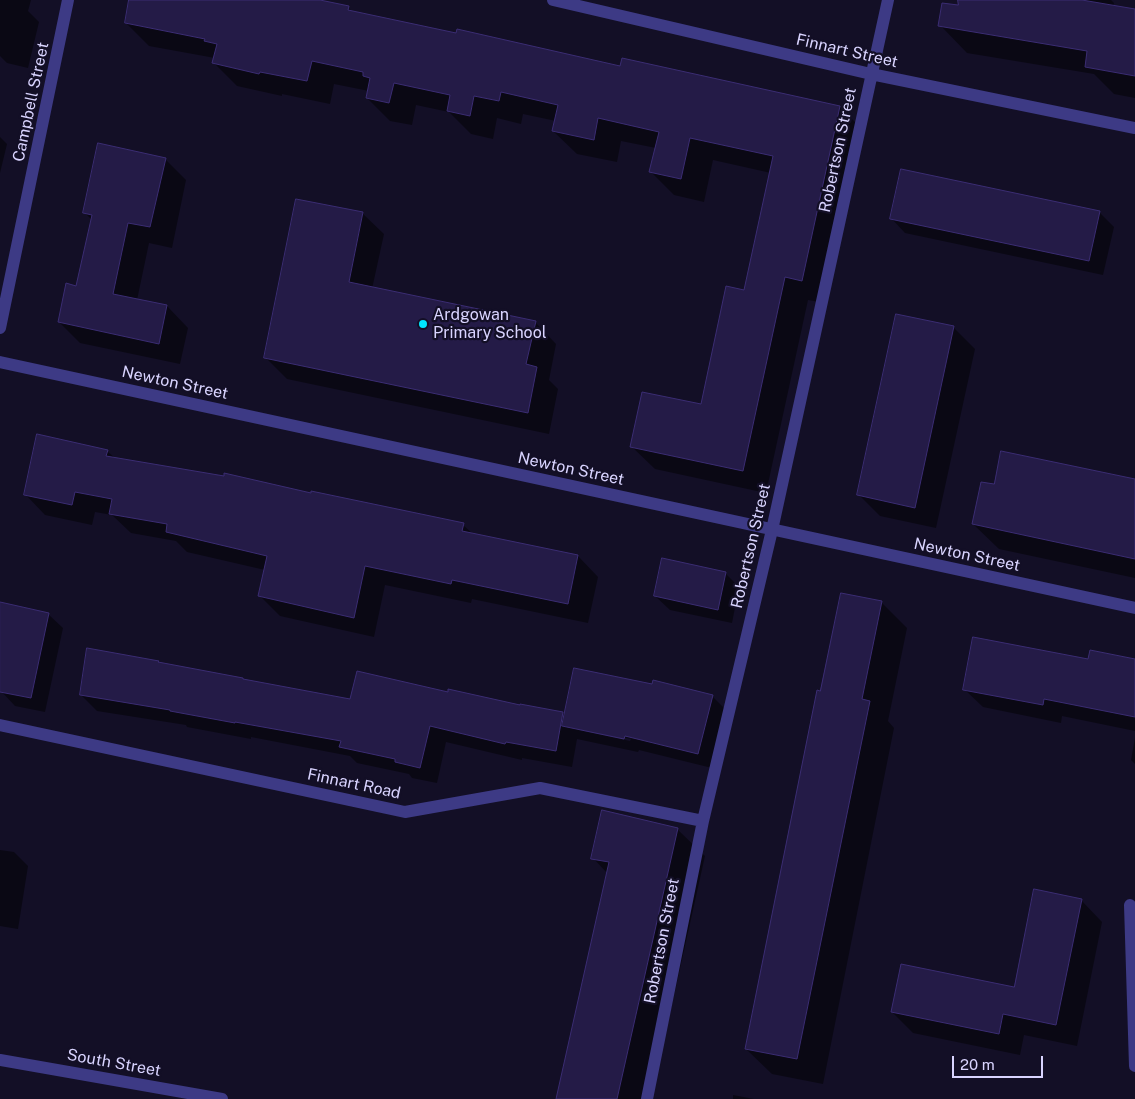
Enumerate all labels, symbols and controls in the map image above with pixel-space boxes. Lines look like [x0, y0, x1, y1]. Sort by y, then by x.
street label: Finnart Street [794, 30, 900, 72]
street label: Campbell Street [9, 40, 53, 164]
street label: Robertson Street [815, 86, 861, 214]
place label: Ardgowan Primary School [433, 305, 547, 343]
marker: Ardgowan Primary School [417, 318, 429, 330]
street label: Newton Street [120, 362, 230, 404]
street label: Newton Street [516, 448, 626, 490]
street label: Robertson Street [727, 482, 775, 610]
street label: Newton Street [912, 534, 1022, 576]
street label: Finnart Road [306, 765, 402, 803]
street label: Robertson Street [640, 877, 684, 1005]
street label: South Street [66, 1045, 162, 1081]
scale bar [955, 1046, 1046, 1078]
text: 20 m [960, 1056, 995, 1073]

